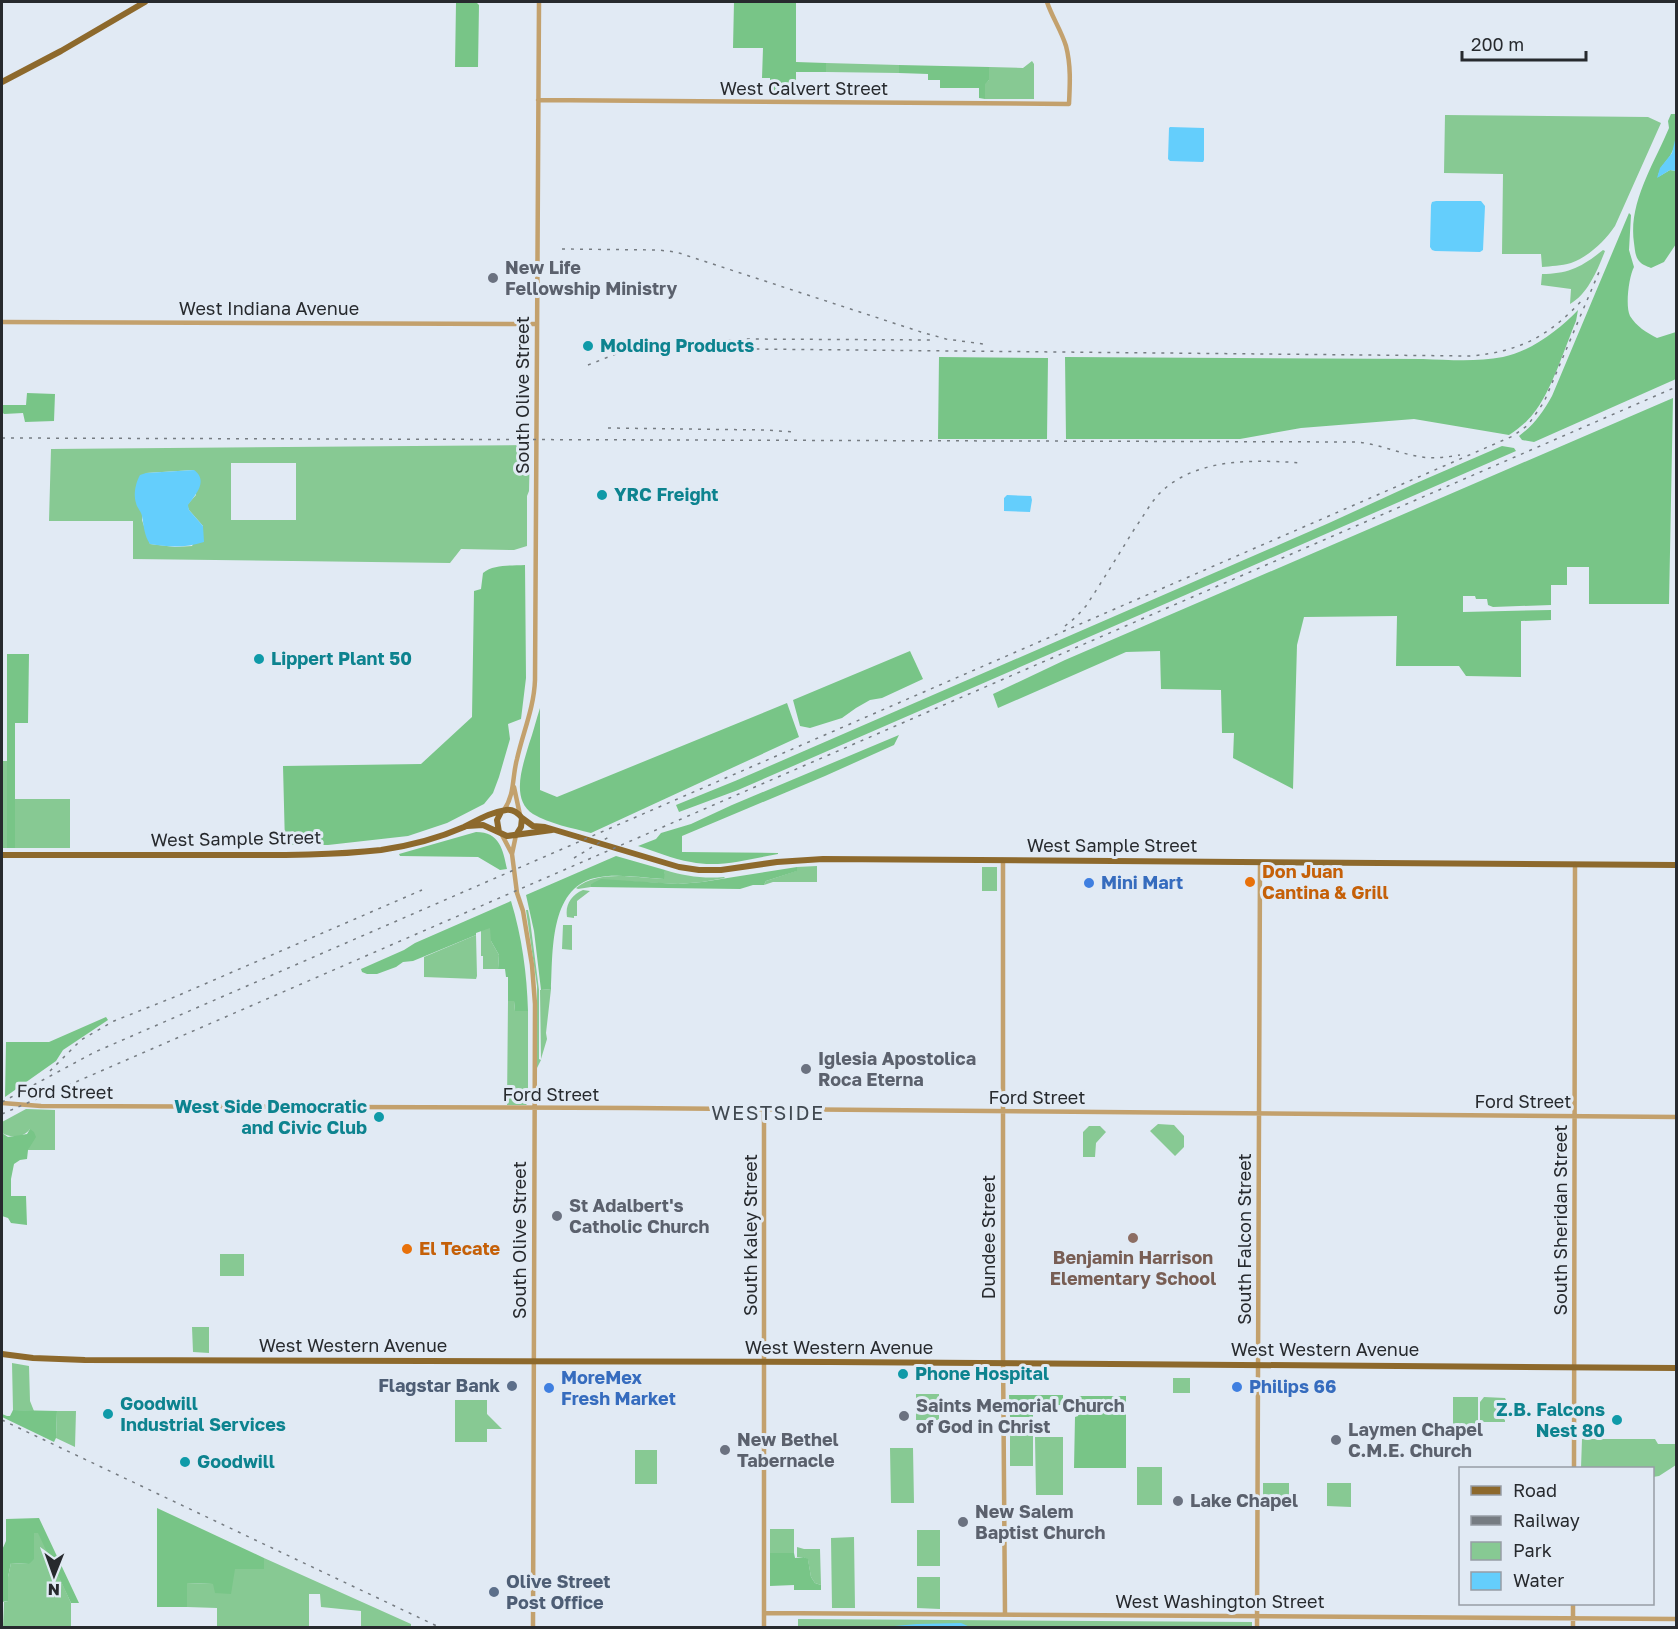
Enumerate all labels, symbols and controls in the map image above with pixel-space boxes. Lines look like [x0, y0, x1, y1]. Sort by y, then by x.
scale bar [1462, 24, 1586, 62]
text: 200 m [1471, 33, 1524, 55]
street label: West Calvert Street [720, 77, 888, 99]
place label: New Life Fellowship Ministry [505, 256, 678, 299]
marker: New Life Fellowship Ministry [486, 271, 500, 285]
street label: West Indiana Avenue [179, 297, 359, 319]
street label: South Olive Street [511, 316, 533, 474]
place label: Molding Products [600, 334, 754, 356]
marker: Molding Products [581, 339, 595, 353]
place label: YRC Freight [614, 483, 719, 505]
marker: YRC Freight [595, 488, 609, 502]
place label: Lippert Plant 50 [271, 647, 412, 669]
marker: Lippert Plant 50 [252, 652, 266, 666]
street label: West Sample Street [150, 826, 322, 850]
street label: West Sample Street [1027, 834, 1197, 856]
place label: Don Juan Cantina & Grill [1262, 860, 1389, 903]
place label: Mini Mart [1101, 871, 1183, 893]
marker: Don Juan Cantina & Grill [1243, 875, 1257, 889]
marker: Mini Mart [1082, 876, 1096, 890]
place label: Iglesia Apostolica Roca Eterna [818, 1047, 976, 1090]
marker: Iglesia Apostolica Roca Eterna [799, 1062, 813, 1076]
street label: Ford Street [16, 1079, 114, 1103]
street label: Ford Street [502, 1083, 600, 1105]
street label: Ford Street [988, 1086, 1086, 1108]
street label: Ford Street [1474, 1090, 1572, 1112]
place label: West Side Democratic and Civic Club [174, 1095, 367, 1138]
district label: WESTSIDE [711, 1100, 825, 1124]
marker: West Side Democratic and Civic Club [372, 1110, 386, 1124]
street label: South Sheridan Street [1549, 1125, 1571, 1315]
street label: South Falcon Street [1233, 1153, 1255, 1325]
street label: South Kaley Street [739, 1154, 761, 1316]
street label: South Olive Street [508, 1161, 530, 1319]
street label: Dundee Street [977, 1175, 999, 1299]
place label: St Adalbert's Catholic Church [569, 1194, 709, 1237]
marker: St Adalbert's Catholic Church [550, 1209, 564, 1223]
marker: Benjamin Harrison Elementary School [1126, 1231, 1140, 1245]
place label: El Tecate [419, 1237, 501, 1259]
marker: El Tecate [400, 1242, 414, 1256]
place label: Benjamin Harrison Elementary School [1050, 1246, 1216, 1289]
street label: West Western Avenue [259, 1334, 447, 1356]
street label: West Western Avenue [745, 1336, 933, 1358]
street label: West Western Avenue [1231, 1338, 1419, 1360]
place label: Phone Hospital [915, 1362, 1049, 1384]
place label: MoreMex Fresh Market [561, 1366, 676, 1409]
marker: Phone Hospital [896, 1367, 910, 1381]
place label: Flagstar Bank [378, 1374, 501, 1396]
place label: Philips 66 [1249, 1375, 1336, 1397]
marker: Flagstar Bank [505, 1379, 519, 1393]
marker: Philips 66 [1230, 1380, 1244, 1394]
marker: MoreMex Fresh Market [542, 1381, 556, 1395]
place label: Goodwill Industrial Services [120, 1392, 286, 1435]
place label: Saints Memorial Church of God in Christ [916, 1394, 1125, 1437]
place label: Z.B. Falcons Nest 80 [1496, 1398, 1605, 1441]
marker: Goodwill Industrial Services [101, 1407, 115, 1421]
marker: Saints Memorial Church of God in Christ [897, 1409, 911, 1423]
marker: Z.B. Falcons Nest 80 [1610, 1413, 1624, 1427]
place label: Laymen Chapel C.M.E. Church [1348, 1418, 1483, 1461]
place label: New Bethel Tabernacle [737, 1428, 839, 1471]
marker: Laymen Chapel C.M.E. Church [1329, 1433, 1343, 1447]
marker: New Bethel Tabernacle [718, 1443, 732, 1457]
place label: Goodwill [197, 1450, 275, 1472]
marker: Goodwill [178, 1455, 192, 1469]
legend [1459, 1467, 1654, 1605]
text: Road [1513, 1479, 1557, 1501]
place label: Lake Chapel [1190, 1489, 1298, 1511]
marker: Lake Chapel [1171, 1494, 1185, 1508]
place label: New Salem Baptist Church [975, 1500, 1105, 1543]
text: Railway [1513, 1509, 1580, 1531]
marker: New Salem Baptist Church [956, 1515, 970, 1529]
text: Park [1513, 1539, 1552, 1561]
north arrow [24, 1545, 84, 1605]
text: Water [1513, 1569, 1564, 1591]
place label: Olive Street Post Office [506, 1570, 611, 1613]
text: N [47, 1580, 60, 1600]
marker: Olive Street Post Office [487, 1585, 501, 1599]
street label: West Washington Street [1115, 1590, 1325, 1612]

